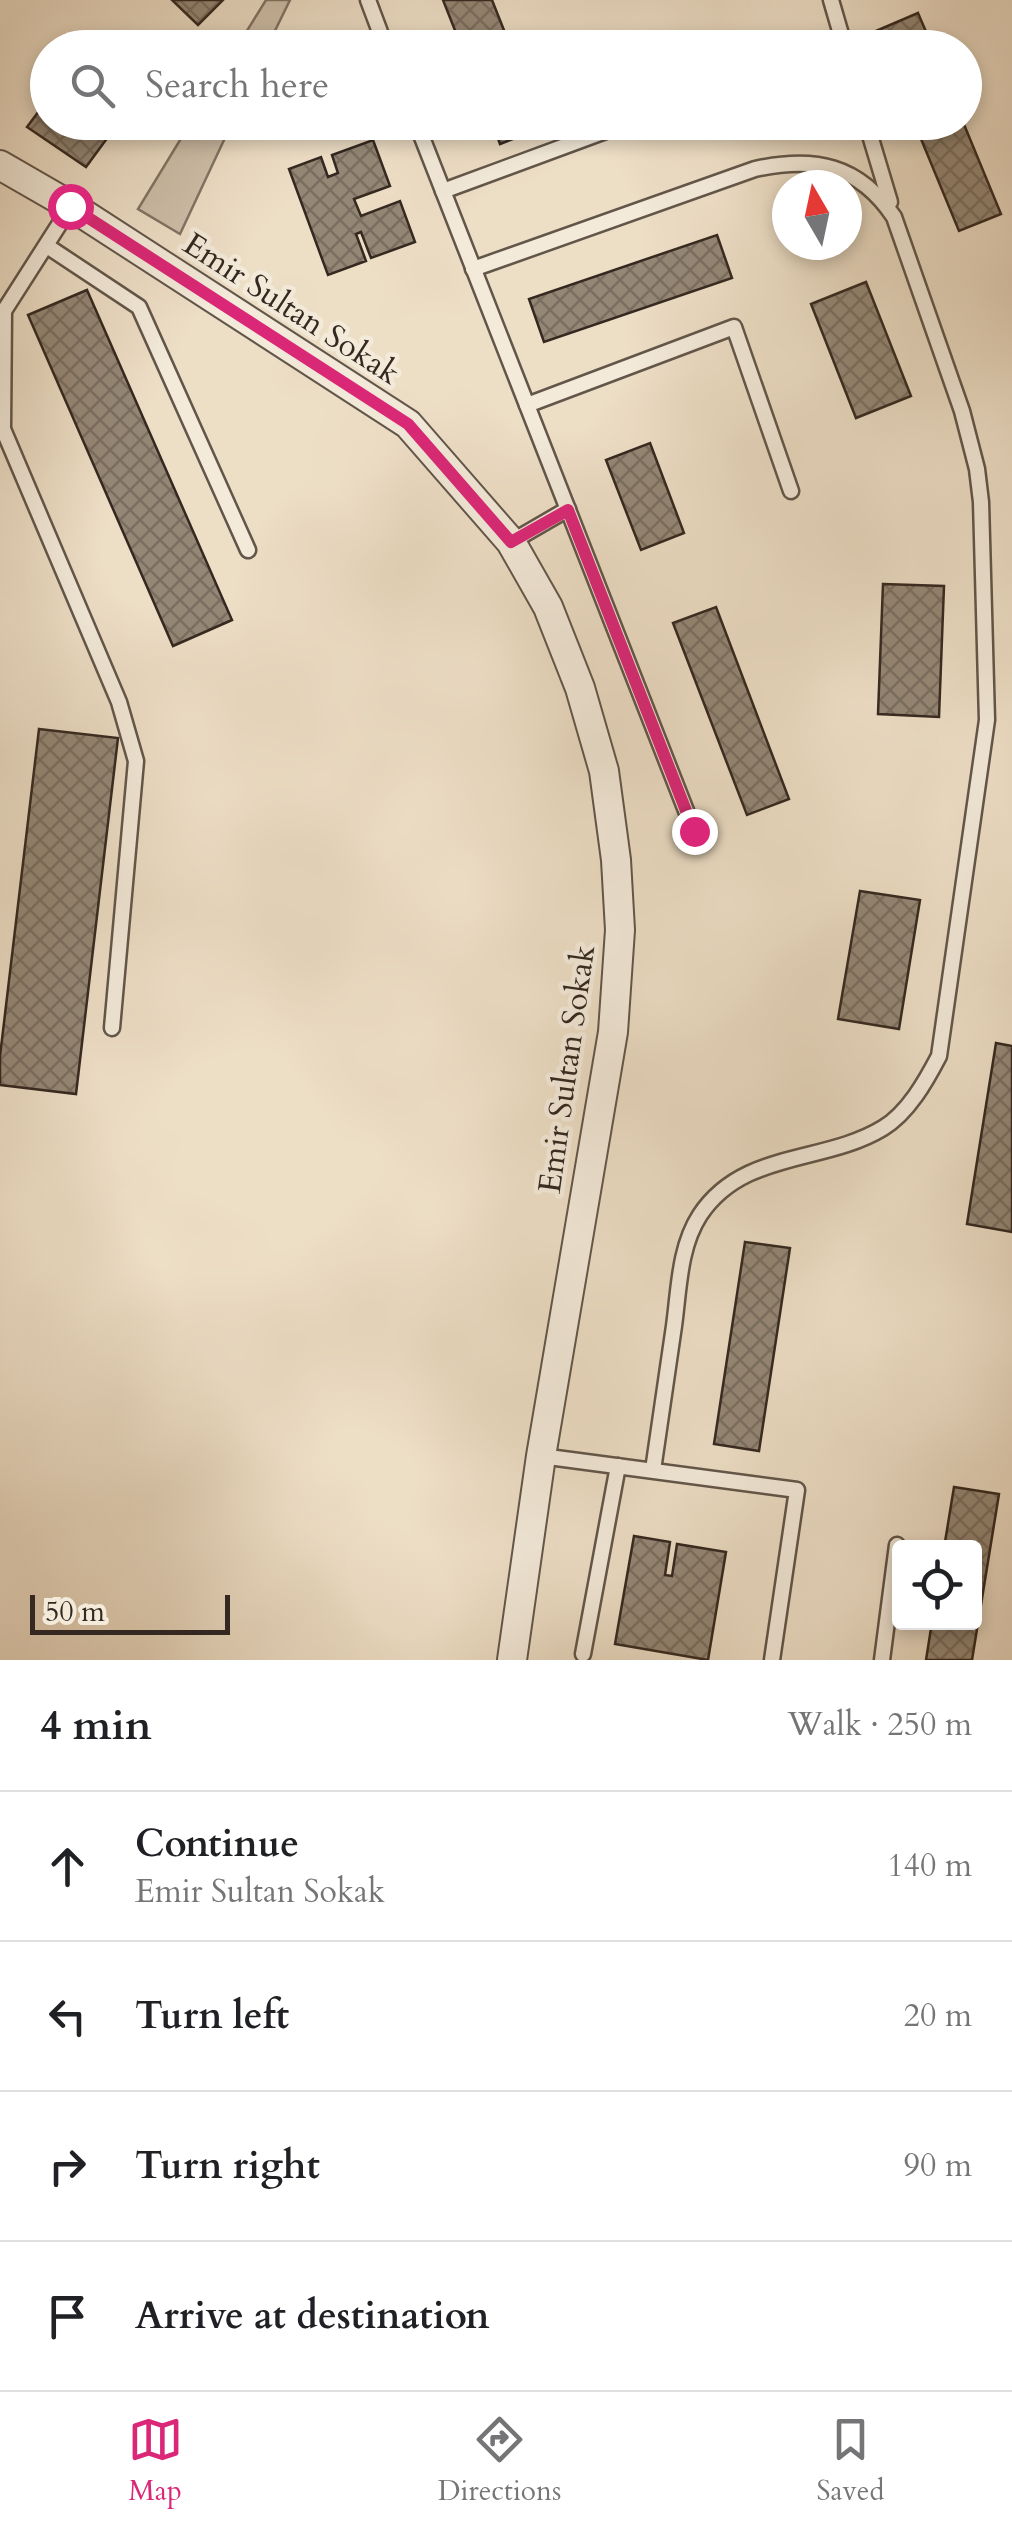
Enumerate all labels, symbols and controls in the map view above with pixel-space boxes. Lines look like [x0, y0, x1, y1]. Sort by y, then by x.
search box [30, 30, 982, 140]
icon: search [65, 58, 120, 113]
text: Search here [145, 59, 329, 111]
north arrow [772, 170, 862, 260]
route start [48, 184, 94, 230]
street label: Emir Sultan Sokak [175, 222, 408, 395]
route end [672, 809, 718, 855]
street label: Emir Sultan Sokak [528, 942, 606, 1196]
map controls [892, 1540, 982, 1630]
button: locate [892, 1540, 982, 1630]
scale bar [30, 1590, 230, 1634]
text: 50 m [45, 1593, 105, 1631]
text: 4 min [40, 1697, 152, 1754]
text: Walk · 250 m [787, 1703, 972, 1747]
text: Continue [135, 1818, 299, 1870]
icon: ahead [40, 1839, 95, 1894]
text: 140 m [887, 1844, 972, 1888]
text: Emir Sultan Sokak [135, 1870, 385, 1914]
icon: left [40, 1989, 95, 2044]
text: Turn left [135, 1990, 289, 2042]
text: 20 m [904, 1994, 972, 2038]
icon: right [40, 2139, 95, 2194]
text: Turn right [135, 2140, 320, 2192]
text: 90 m [904, 2144, 972, 2188]
icon: arrive [40, 2289, 95, 2344]
text: Arrive at destination [135, 2290, 490, 2342]
tab: Map [128, 2412, 183, 2510]
tab: Directions [438, 2412, 561, 2510]
tab: Saved [816, 2412, 884, 2510]

